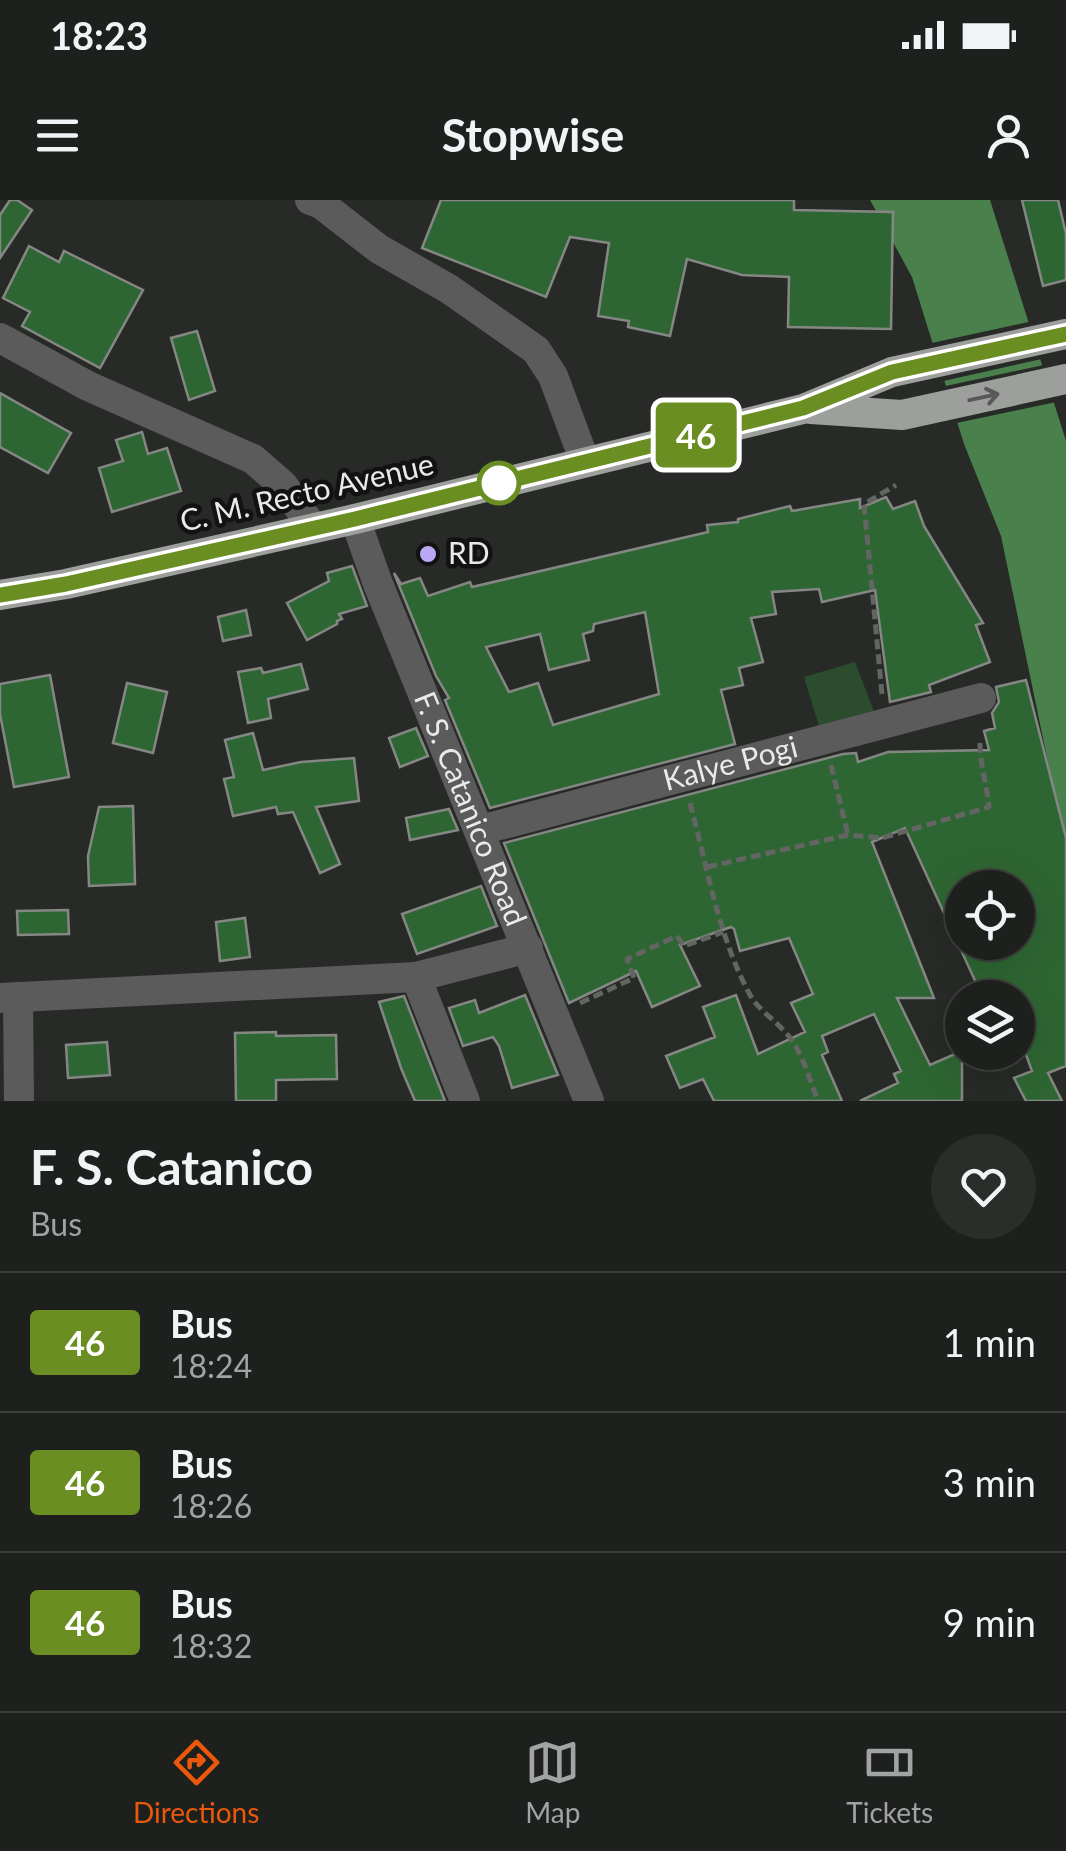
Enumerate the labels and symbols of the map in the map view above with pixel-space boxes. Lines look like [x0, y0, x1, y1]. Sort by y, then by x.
one-way arrow [967, 387, 999, 406]
line badge: 46 [651, 402, 741, 468]
street label: C. M. Recto Avenue [176, 444, 437, 538]
unlabelled marker [478, 462, 520, 504]
place label: RD [448, 534, 490, 570]
marker: RD [417, 543, 439, 565]
street label: F. S. Catanico Road [408, 686, 536, 931]
street label: Kalye Pogi [659, 727, 801, 797]

